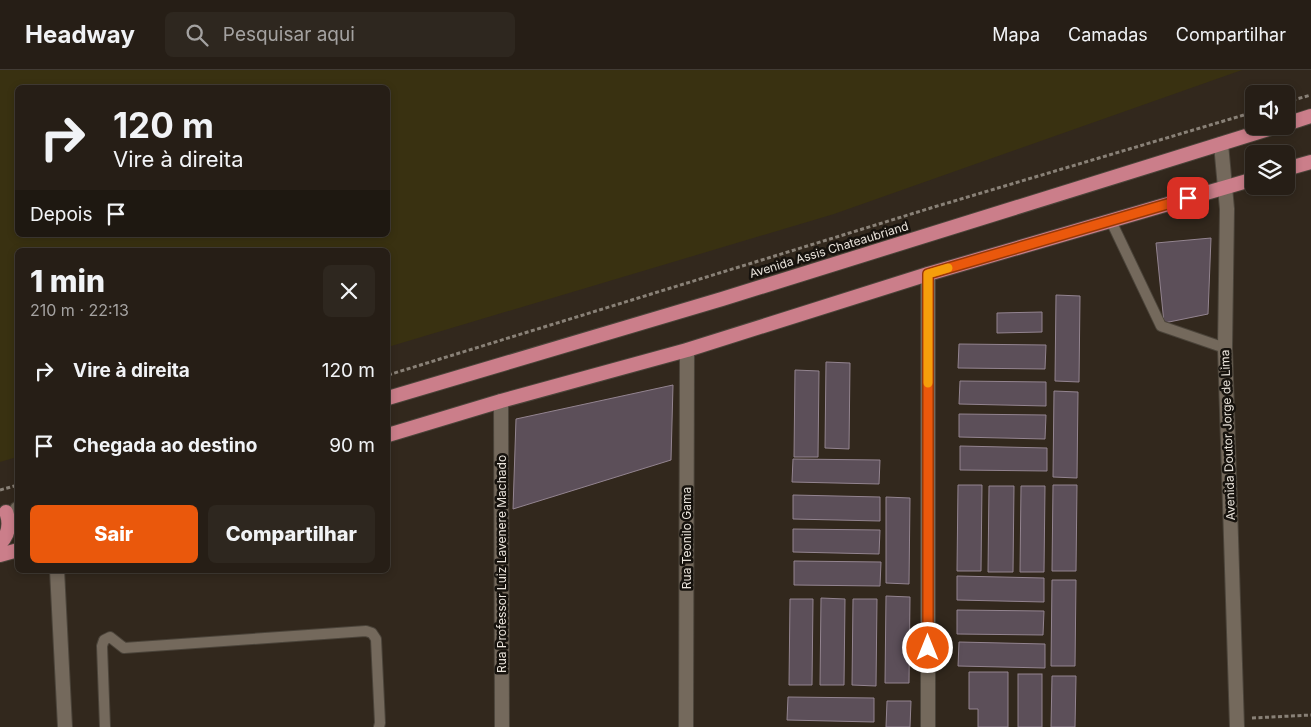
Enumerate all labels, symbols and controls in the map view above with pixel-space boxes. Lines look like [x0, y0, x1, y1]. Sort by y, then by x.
search box [165, 12, 515, 57]
text: Headway [25, 20, 135, 49]
icon: search [183, 21, 211, 49]
text: Pesquisar aqui [223, 23, 355, 46]
text: Mapa [992, 24, 1040, 45]
text: Camadas [1068, 24, 1148, 45]
text: Compartilhar [1176, 24, 1286, 45]
map controls [1245, 85, 1295, 195]
button: sound [1245, 85, 1295, 135]
text: 120 m [113, 104, 214, 146]
icon: right [30, 105, 95, 170]
button: layers [1245, 145, 1295, 195]
text: Vire à direita [113, 146, 244, 172]
pin [1167, 177, 1209, 219]
icon: arrive [1174, 184, 1202, 212]
icon: arrive [102, 200, 130, 228]
text: Depois [30, 203, 92, 226]
street label: Avenida Assis Chateaubriand [748, 218, 910, 281]
text: 1 min [30, 263, 105, 299]
button: close [323, 265, 375, 317]
text: 210 m · 22:13 [30, 300, 129, 320]
street label: Avenida Doutor Jorge de Lima [1217, 349, 1238, 521]
icon: right [30, 357, 58, 385]
text: Vire à direita [73, 359, 190, 382]
text: 120 m [322, 359, 375, 382]
icon: arrive [30, 432, 58, 460]
text: Chegada ao destino [73, 434, 257, 457]
text: 90 m [329, 434, 375, 457]
street label: Rua Professor Luiz Lavenere Machado [494, 455, 509, 673]
street label: Rua Teonilo Gama [679, 487, 694, 589]
button: Sair [30, 505, 198, 563]
button: Compartilhar [208, 505, 375, 563]
position arrow [901, 621, 953, 673]

